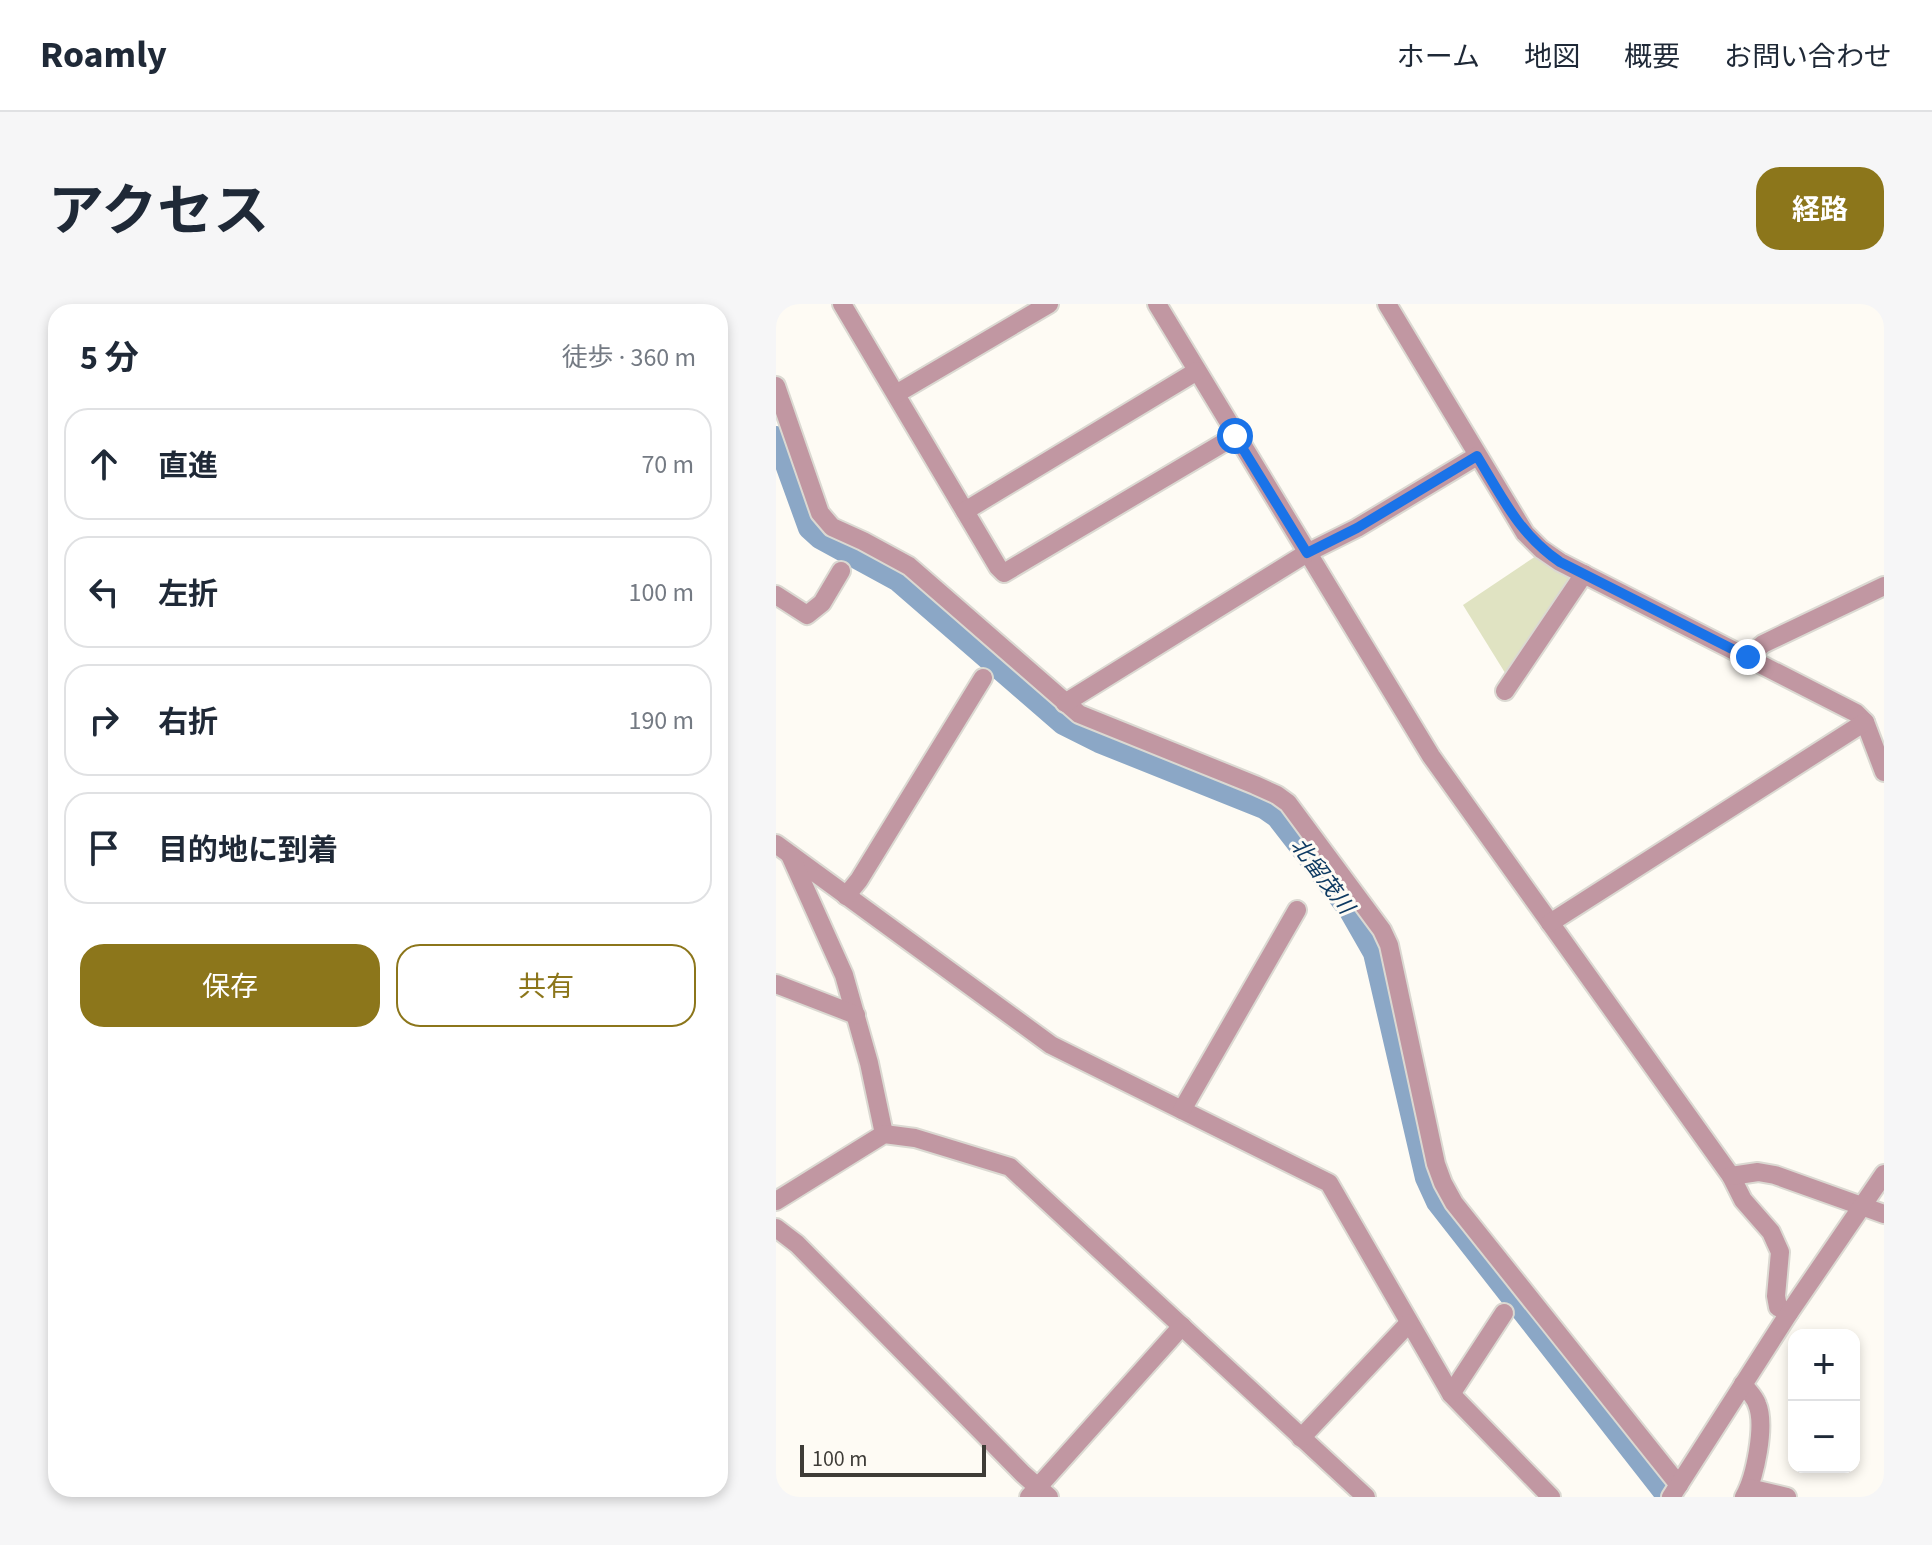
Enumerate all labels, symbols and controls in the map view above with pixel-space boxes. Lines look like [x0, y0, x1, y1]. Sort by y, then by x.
text: Roamly [40, 28, 167, 82]
text: ホーム [1397, 37, 1480, 77]
text: 地図 [1524, 37, 1580, 77]
text: 概要 [1624, 37, 1680, 77]
text: お問い合わせ [1724, 37, 1892, 77]
button: 経路 [1756, 167, 1884, 250]
text: アクセス [48, 173, 269, 252]
text: 5 分 [80, 334, 139, 383]
text: 徒歩 · 360 m [562, 339, 696, 376]
route start [1217, 418, 1253, 454]
icon: ahead [82, 442, 126, 486]
text: 直進 [158, 445, 218, 488]
text: 70 m [641, 446, 694, 483]
icon: left [82, 570, 126, 614]
text: 左折 [158, 573, 218, 616]
text: 100 m [628, 574, 694, 611]
route end [1730, 639, 1766, 675]
icon: right [82, 698, 126, 742]
text: 右折 [158, 701, 218, 744]
text: 190 m [628, 702, 694, 739]
icon: arrive [82, 826, 126, 870]
text: 目的地に到着 [158, 829, 338, 872]
water label: 北留茂川 [1283, 831, 1362, 922]
button: 保存 [80, 944, 380, 1027]
button: 共有 [396, 944, 696, 1027]
map controls [1788, 1329, 1860, 1473]
button: + [1788, 1329, 1860, 1401]
button: − [1788, 1401, 1860, 1473]
scale bar [800, 1441, 986, 1477]
text: 100 m [812, 1443, 867, 1475]

